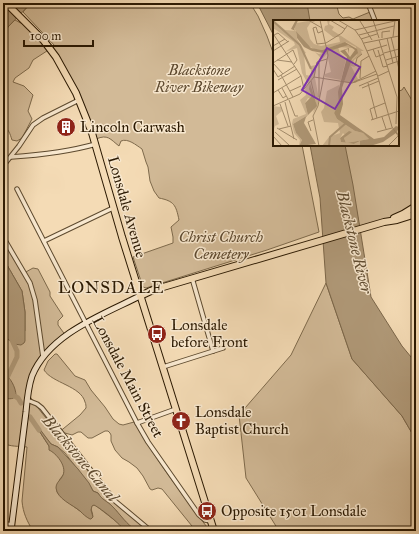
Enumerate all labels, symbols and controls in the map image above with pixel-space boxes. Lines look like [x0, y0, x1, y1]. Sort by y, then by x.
inset map [273, 20, 399, 146]
scale bar [24, 22, 93, 48]
text: 100 m [30, 29, 61, 43]
park label: Blackstone River Bikeway [154, 61, 245, 96]
building icon: Lincoln Carwash [55, 116, 77, 138]
place label: Lincoln Carwash [80, 118, 186, 136]
street label: Lonsdale Avenue [104, 154, 150, 260]
water label: Blackstone River [332, 188, 377, 297]
park label: Christ Church Cemetery [179, 228, 264, 263]
district label: LONSDALE [58, 277, 164, 298]
street label: Lonsdale Main Street [89, 314, 168, 441]
place label: Lonsdale before Front [171, 316, 249, 351]
bus stop icon: Lonsdale before Front [146, 323, 168, 345]
place label: Lonsdale Baptist Church [195, 403, 290, 438]
water label: Blackstone Canal [38, 410, 124, 507]
church icon: Lonsdale Baptist Church [170, 410, 192, 432]
bus stop icon: Opposite 1501 Lonsdale [196, 500, 218, 522]
place label: Opposite 1501 Lonsdale [221, 502, 366, 520]

